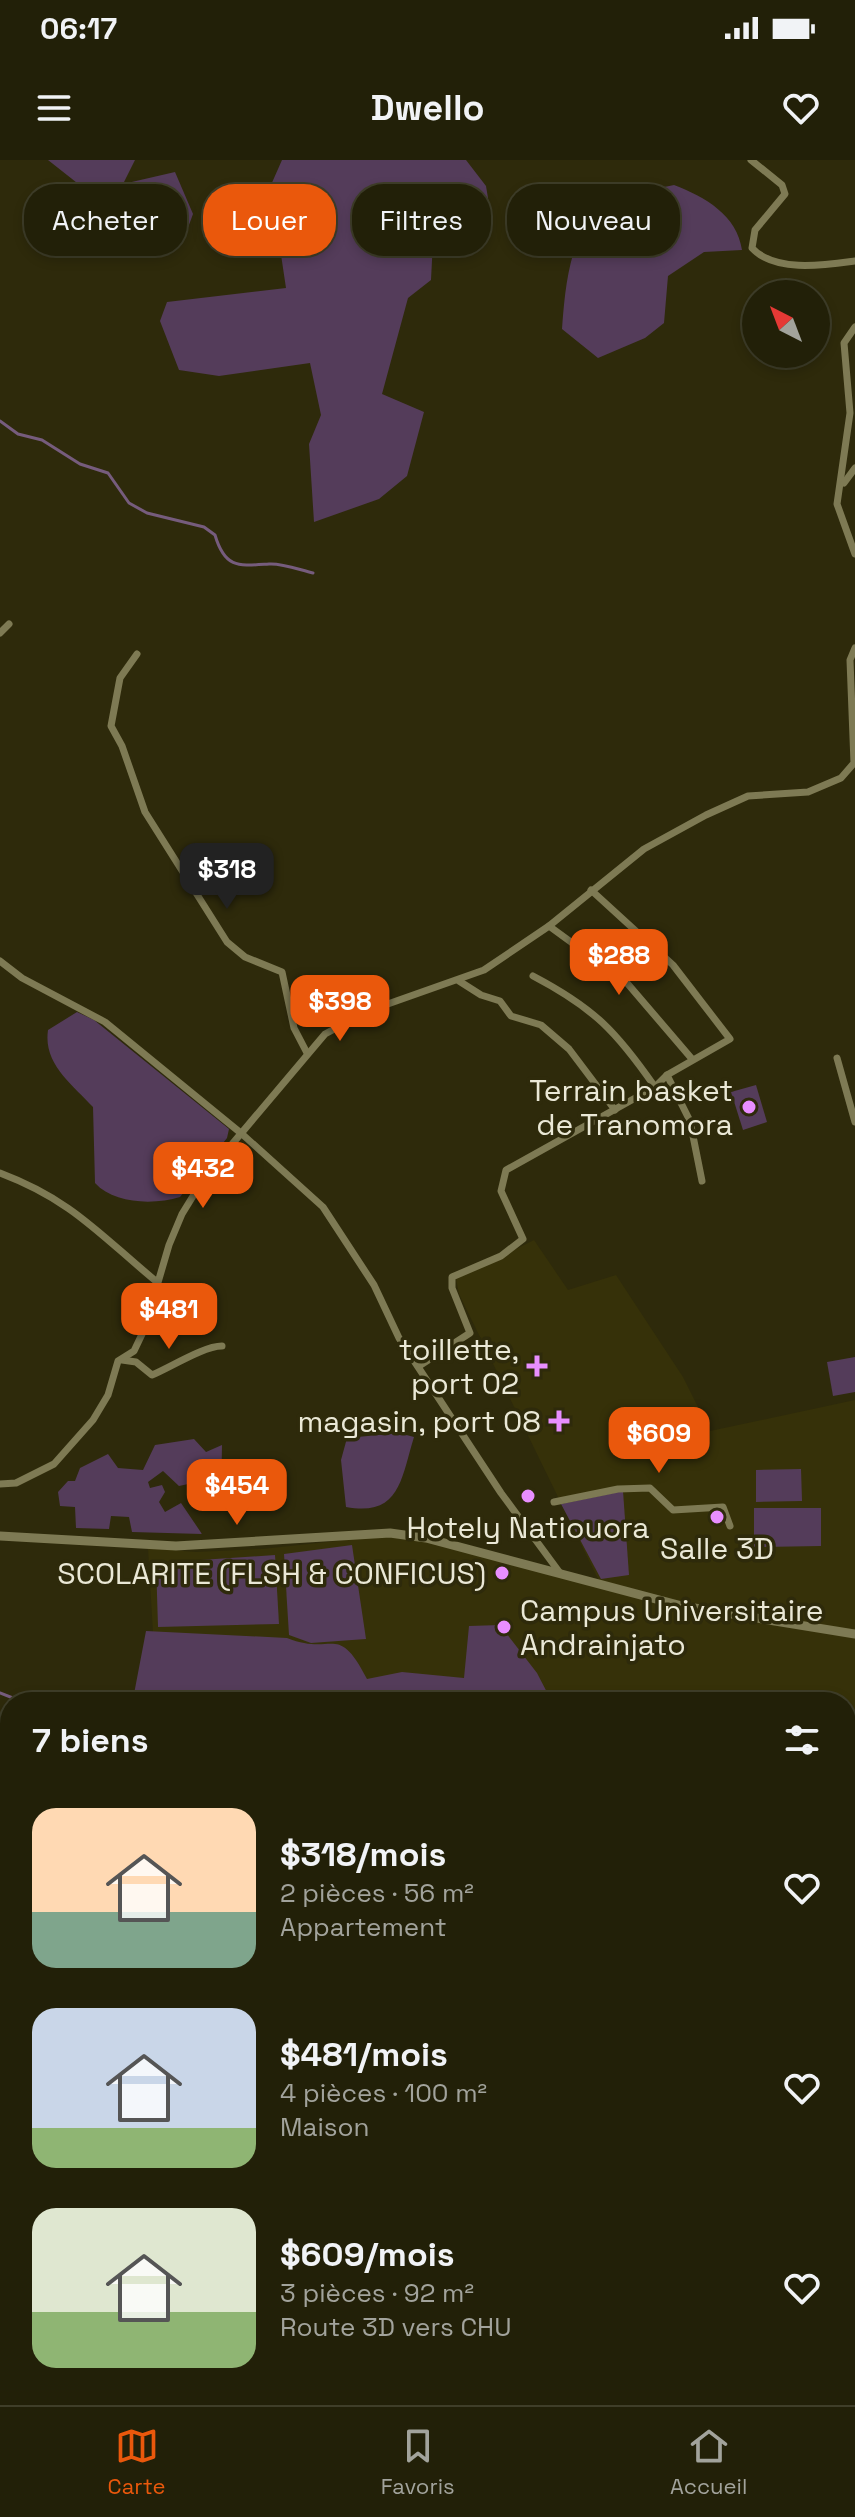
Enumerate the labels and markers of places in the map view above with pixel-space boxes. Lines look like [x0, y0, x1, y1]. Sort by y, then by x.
pin: $318 [180, 843, 274, 911]
pin: $288 [572, 929, 666, 997]
pin: $398 [293, 975, 387, 1043]
place label: Terrain basket de Tranomora [529, 1071, 733, 1144]
marker: Terrain basket de Tranomora [740, 1098, 758, 1116]
pin: $432 [156, 1142, 250, 1210]
pin: $481 [122, 1283, 216, 1351]
place label: toillette, port 02 [399, 1330, 519, 1403]
marker: toillette, port 02 [526, 1355, 548, 1377]
place label: magasin, port 08 [298, 1402, 541, 1441]
pin: $609 [612, 1407, 706, 1475]
marker: magasin, port 08 [548, 1410, 570, 1432]
pin: $454 [190, 1459, 284, 1527]
marker: Hotely Natiouora [519, 1487, 537, 1505]
place label: Hotely Natiouora [407, 1508, 649, 1547]
marker: Salle 3D [708, 1508, 726, 1526]
place label: Salle 3D [660, 1529, 774, 1568]
place label: SCOLARITE (FLSH & CONFICUS) [57, 1554, 486, 1593]
marker: SCOLARITE (FLSH & CONFICUS) [493, 1564, 511, 1582]
place label: Campus Universitaire Andrainjato [520, 1591, 824, 1664]
marker: Campus Universitaire Andrainjato [495, 1618, 513, 1636]

